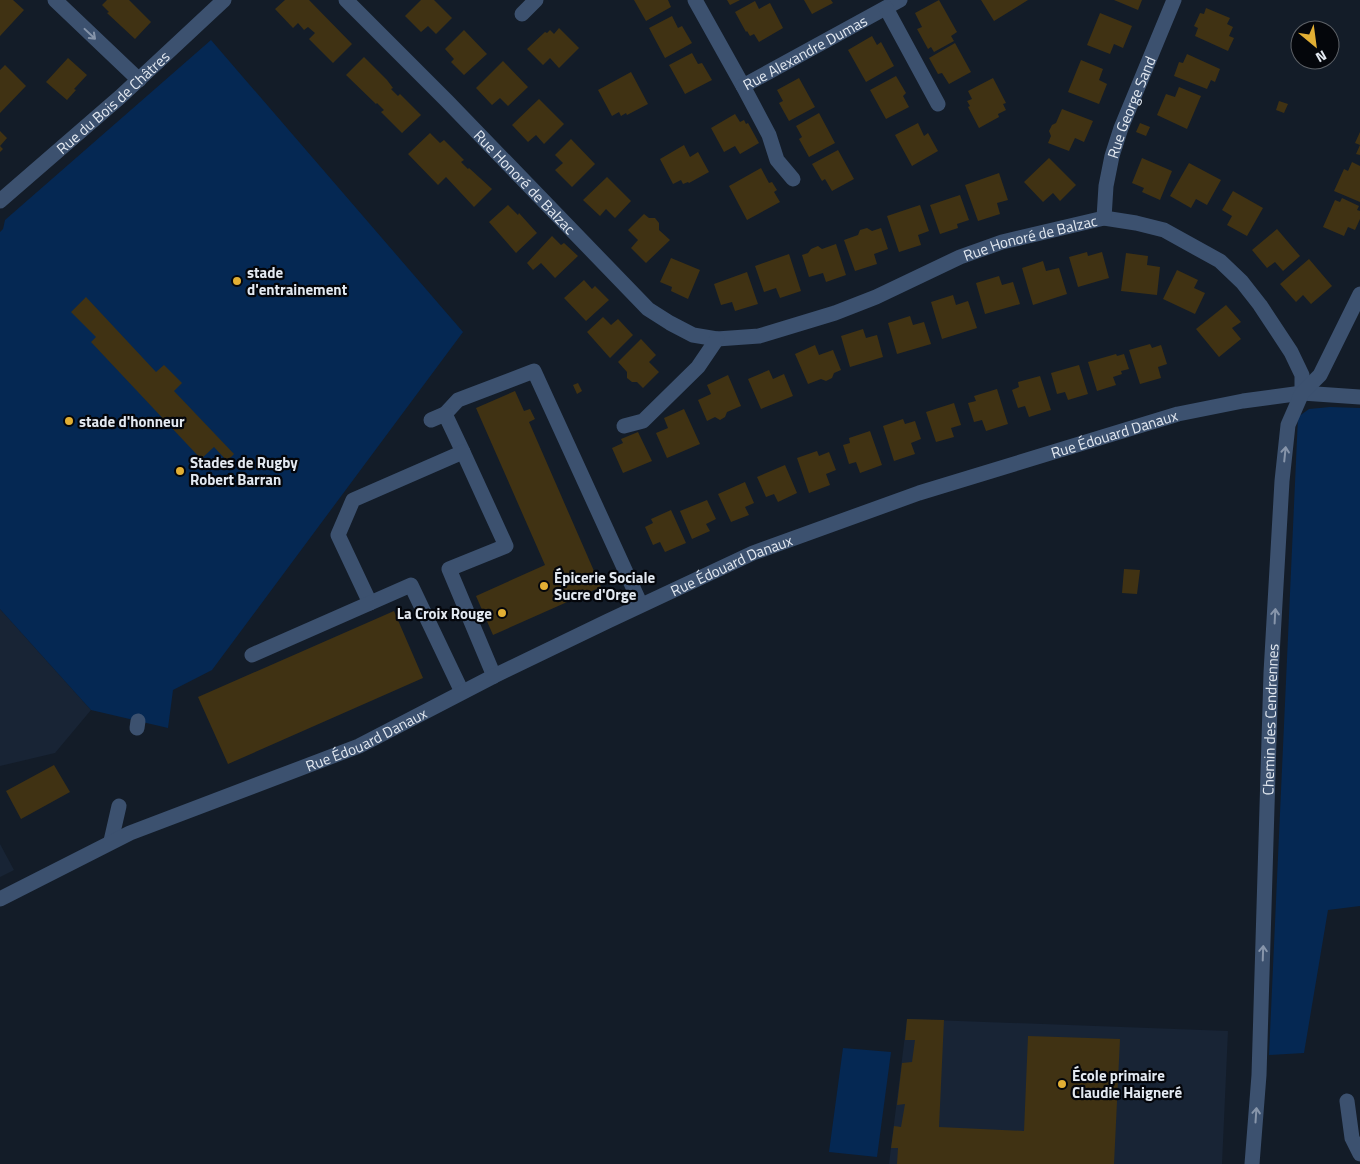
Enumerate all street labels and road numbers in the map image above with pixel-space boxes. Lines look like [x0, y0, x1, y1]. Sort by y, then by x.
street label: Rue Alexandre Dumas [738, 9, 871, 96]
street label: Rue du Bois de Châtres [51, 45, 175, 159]
street label: Rue George Sand [1101, 52, 1161, 161]
street label: Rue Honoré de Balzac [469, 124, 581, 239]
street label: Rue Honoré de Balzac [960, 209, 1099, 266]
street label: Rue Édouard Danaux [1048, 403, 1180, 464]
street label: Rue Édouard Danaux [666, 528, 796, 602]
street label: Chemin des Cendrennes [1256, 643, 1284, 796]
street label: Rue Édouard Danaux [302, 701, 431, 777]

